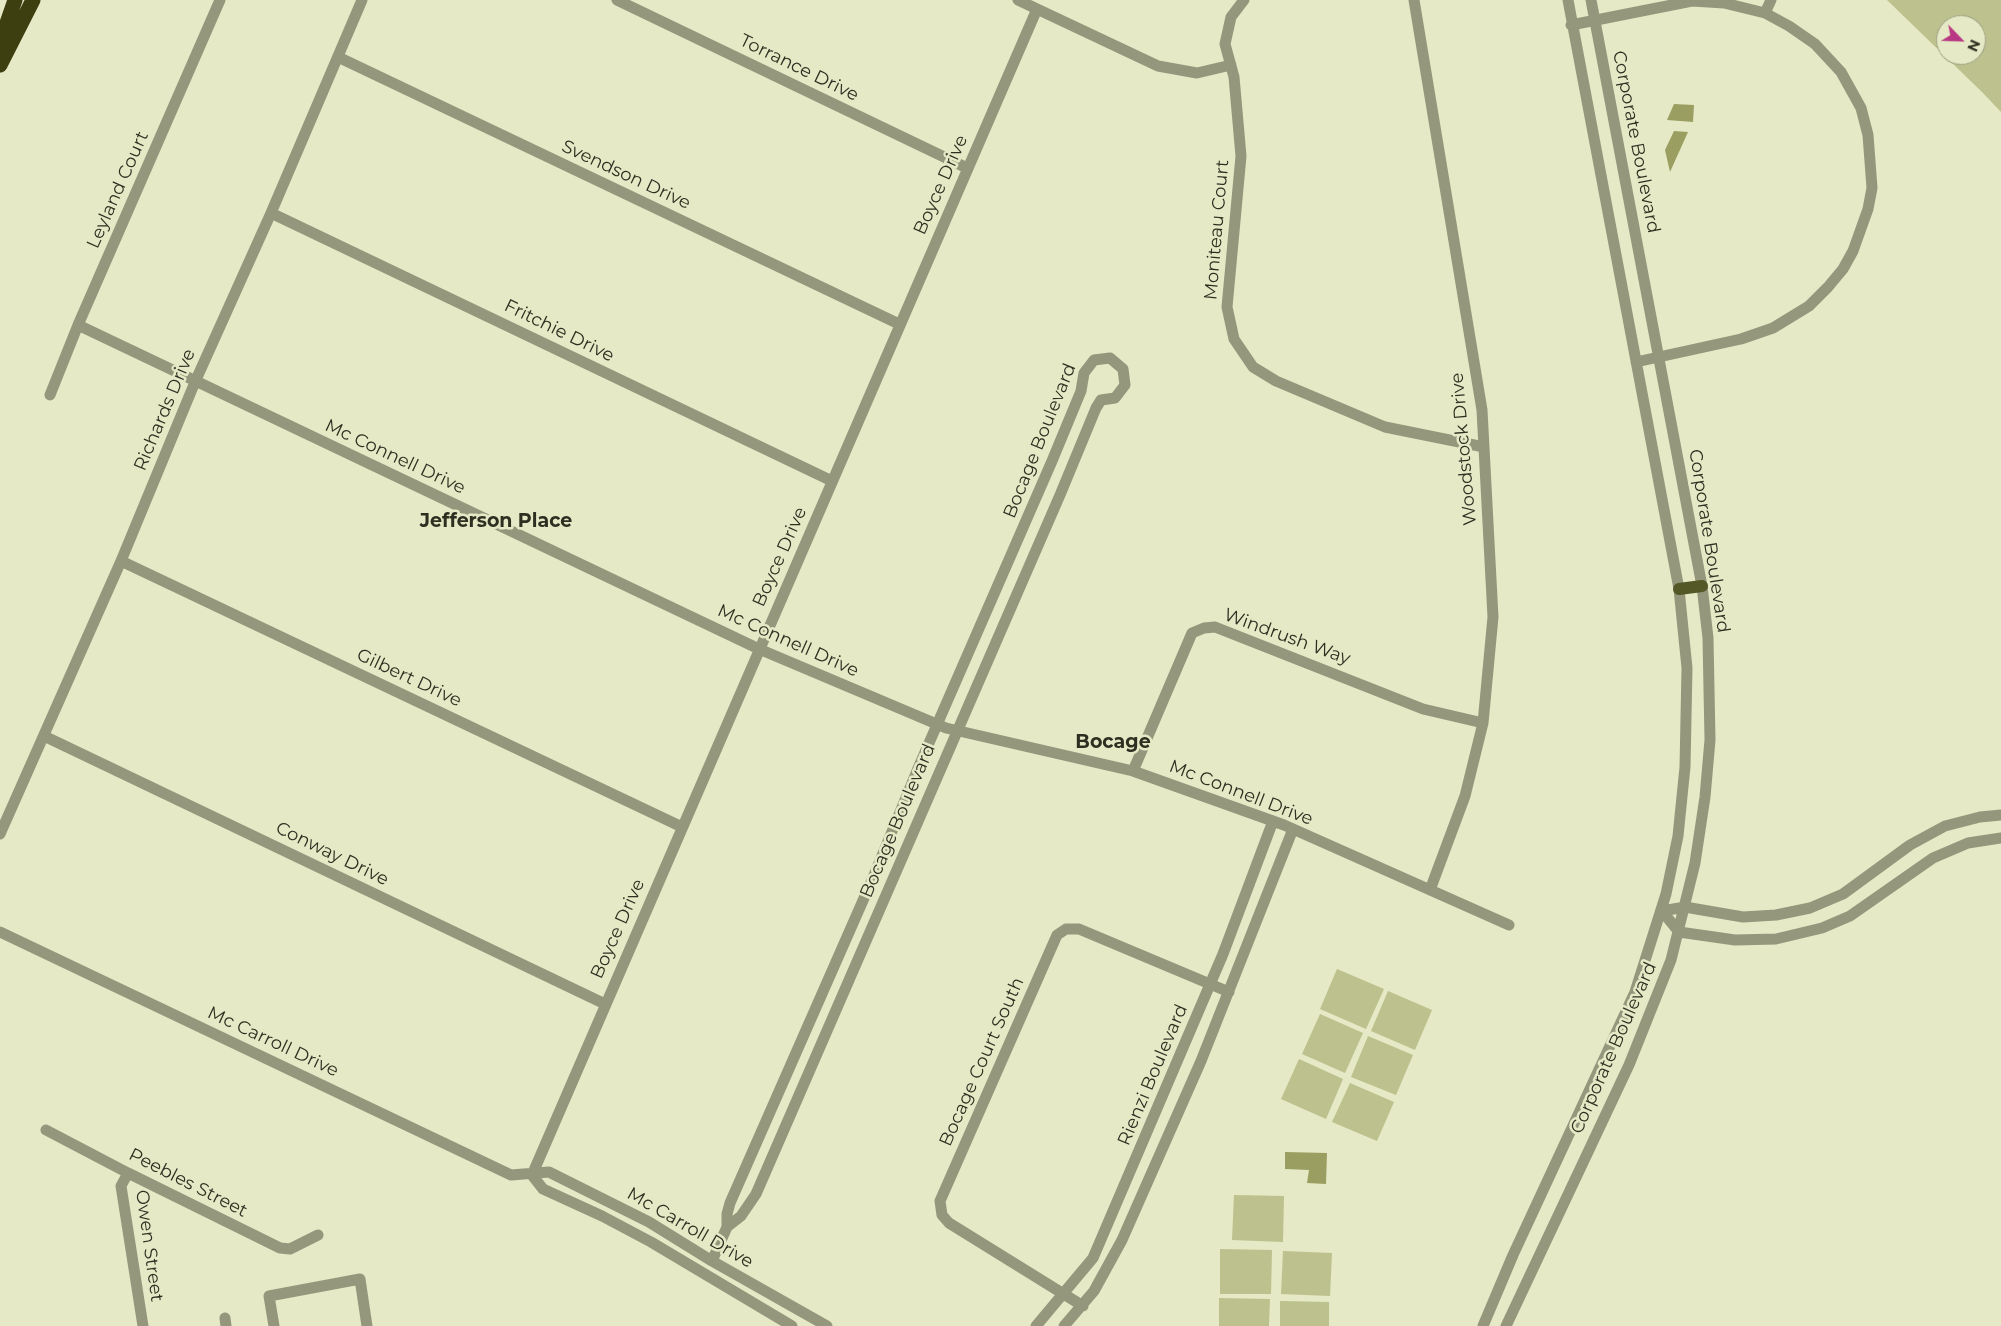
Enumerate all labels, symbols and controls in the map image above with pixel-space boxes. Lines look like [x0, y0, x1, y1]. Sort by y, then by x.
north arrow [1936, 15, 1986, 65]
street label: Torrance Drive [736, 30, 862, 106]
text: N [1963, 37, 1984, 55]
street label: Corporate Boulevard [1608, 49, 1664, 235]
street label: Leyland Court [82, 128, 154, 252]
street label: Boyce Drive [909, 132, 973, 238]
street label: Svendson Drive [558, 136, 694, 214]
street label: Moniteau Court [1200, 159, 1234, 301]
street label: Fritchie Drive [500, 295, 618, 367]
street label: Richards Drive [130, 346, 200, 474]
street label: Bocage Boulevard [999, 360, 1081, 522]
street label: Woodstock Drive [1447, 372, 1481, 526]
street label: Mc Connell Drive [321, 415, 469, 499]
street label: Corporate Boulevard [1684, 448, 1734, 634]
street label: Boyce Drive [748, 504, 812, 610]
district label: Jefferson Place [420, 510, 572, 532]
street label: Mc Connell Drive [714, 600, 862, 682]
street label: Windrush Way [1221, 604, 1353, 670]
street label: Gilbert Drive [353, 644, 465, 712]
district label: Bocage [1075, 731, 1151, 753]
street label: Bocage Boulevard [856, 741, 940, 901]
street label: Mc Connell Drive [1166, 756, 1316, 830]
street label: Conway Drive [272, 817, 392, 891]
street label: Boyce Drive [586, 876, 650, 982]
street label: Corporate Boulevard [1566, 959, 1662, 1137]
street label: Bocage Court South [935, 974, 1029, 1150]
street label: Rienzi Boulevard [1113, 1001, 1193, 1149]
street label: Mc Carroll Drive [204, 1002, 342, 1082]
street label: Peebles Street [125, 1144, 251, 1222]
street label: Mc Carroll Drive [623, 1183, 757, 1273]
street label: Owen Street [130, 1189, 168, 1303]

